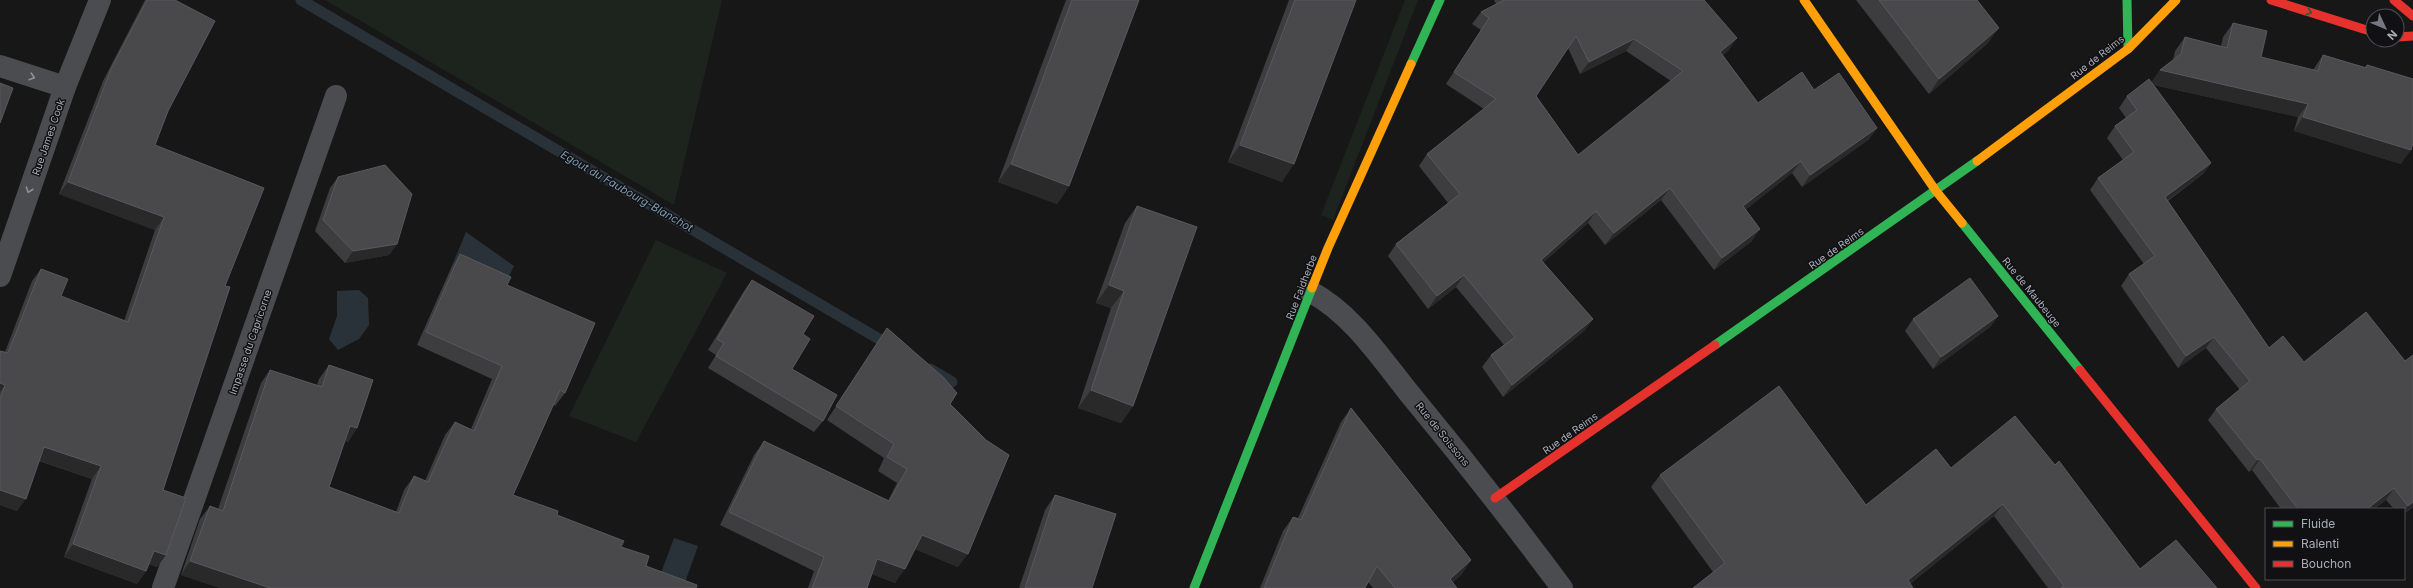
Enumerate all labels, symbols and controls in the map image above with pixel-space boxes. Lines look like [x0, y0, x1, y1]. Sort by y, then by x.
one-way arrow [2305, 7, 2312, 16]
north arrow [2365, 8, 2405, 48]
text: N [2384, 27, 2400, 43]
street label: Rue de Reims [2068, 32, 2126, 82]
one-way arrow [29, 72, 36, 81]
street label: Rue James Cook [29, 97, 67, 177]
water label: Egout du Faubourg-Blanchot [558, 147, 696, 235]
one-way arrow [26, 187, 34, 194]
street label: Rue de Reims [1806, 225, 1866, 271]
street label: Rue Faidherbe [1283, 253, 1319, 321]
street label: Rue de Maubeuge [2000, 255, 2064, 329]
street label: Impasse du Capricorne [226, 288, 274, 396]
street label: Rue de Soissons [1414, 400, 1472, 468]
street label: Rue de Reims [1540, 410, 1600, 456]
legend [2265, 508, 2405, 580]
text: Fluide [2301, 516, 2335, 531]
text: Ralenti [2301, 536, 2339, 551]
text: Bouchon [2301, 556, 2351, 571]

